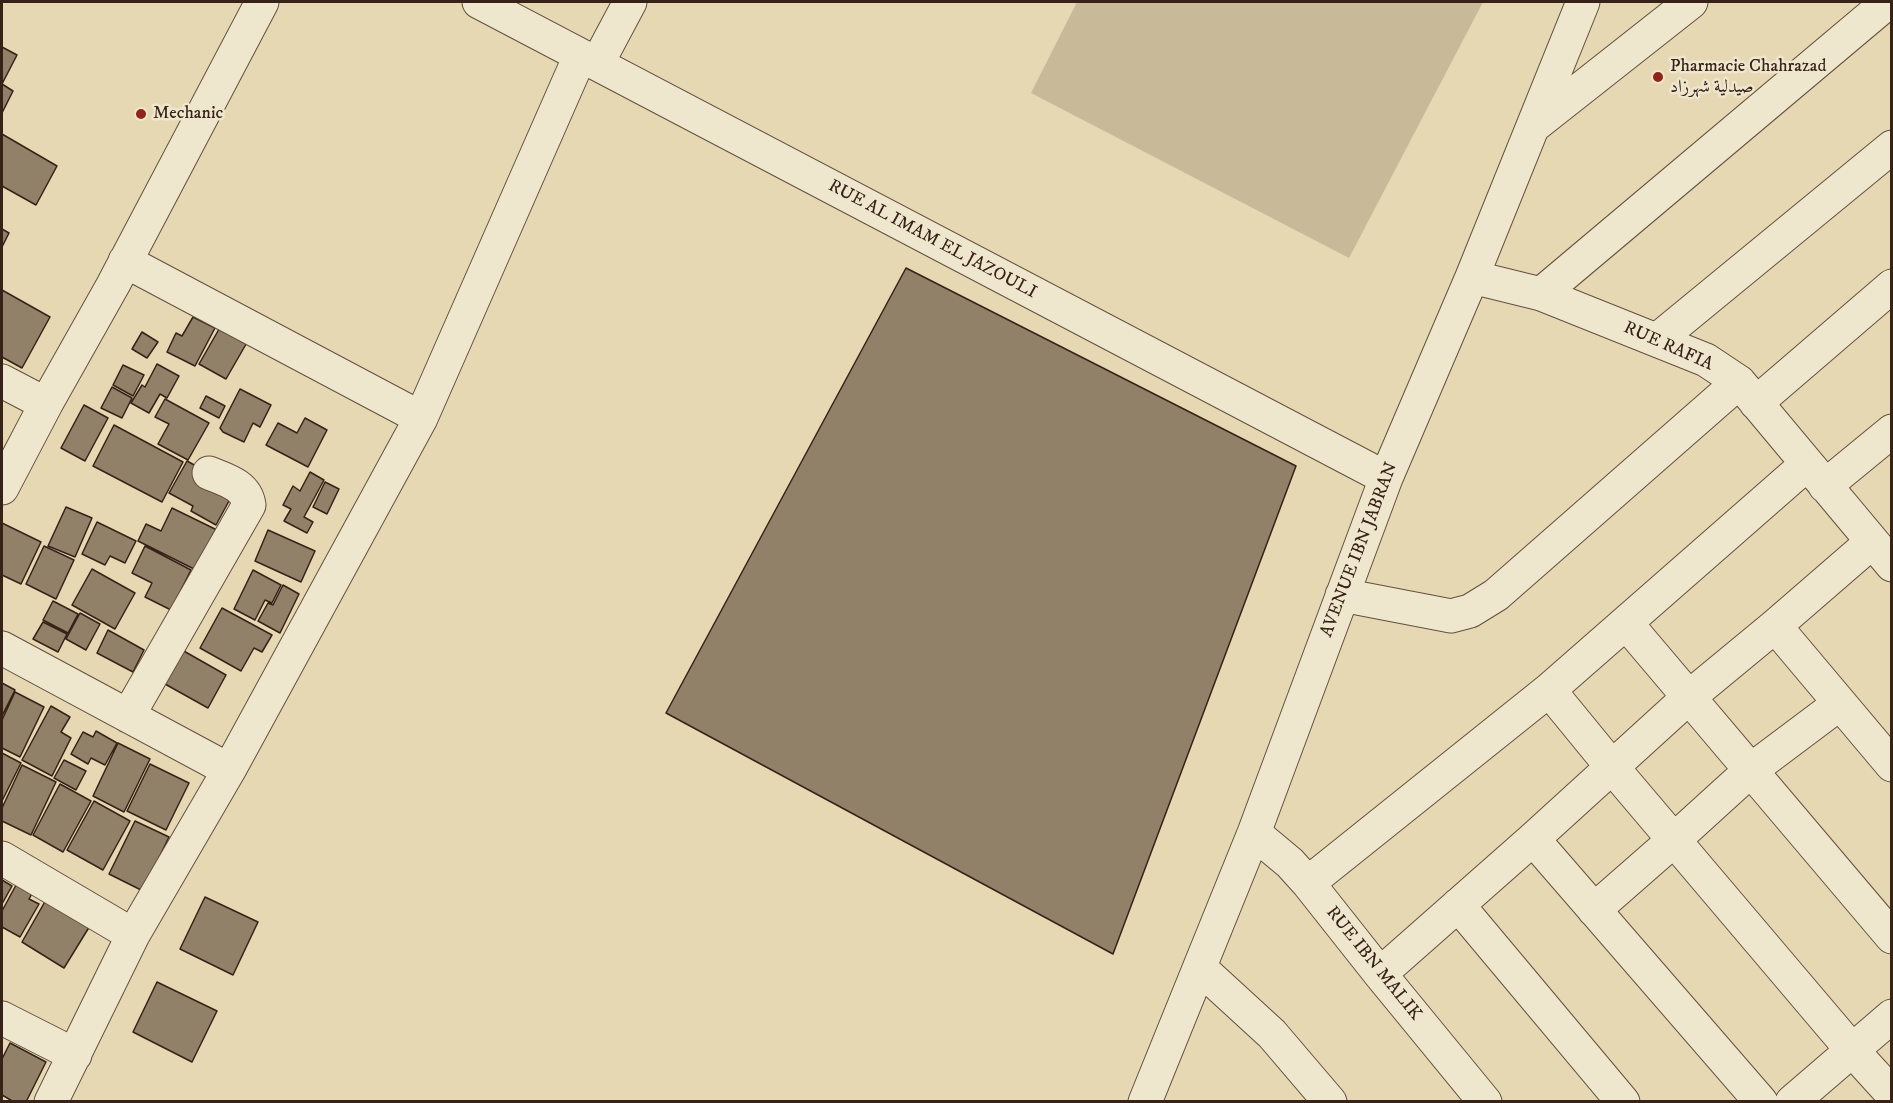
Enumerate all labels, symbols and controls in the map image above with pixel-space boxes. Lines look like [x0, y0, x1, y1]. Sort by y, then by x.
place label: Pharmacie Chahrazad صيدلية شهرزاد [1670, 56, 1826, 98]
marker: Pharmacie Chahrazad صيدلية شهرزاد [1651, 70, 1665, 84]
place label: Mechanic [153, 103, 223, 125]
marker: Mechanic [134, 107, 148, 121]
street label: RUE AL IMAM EL JAZOULI [824, 176, 1040, 304]
street label: RUE RAFIA [1620, 318, 1716, 376]
street label: AVENUE IBN JABRAN [1317, 459, 1403, 641]
street label: RUE IBN MALIK [1320, 903, 1426, 1025]

